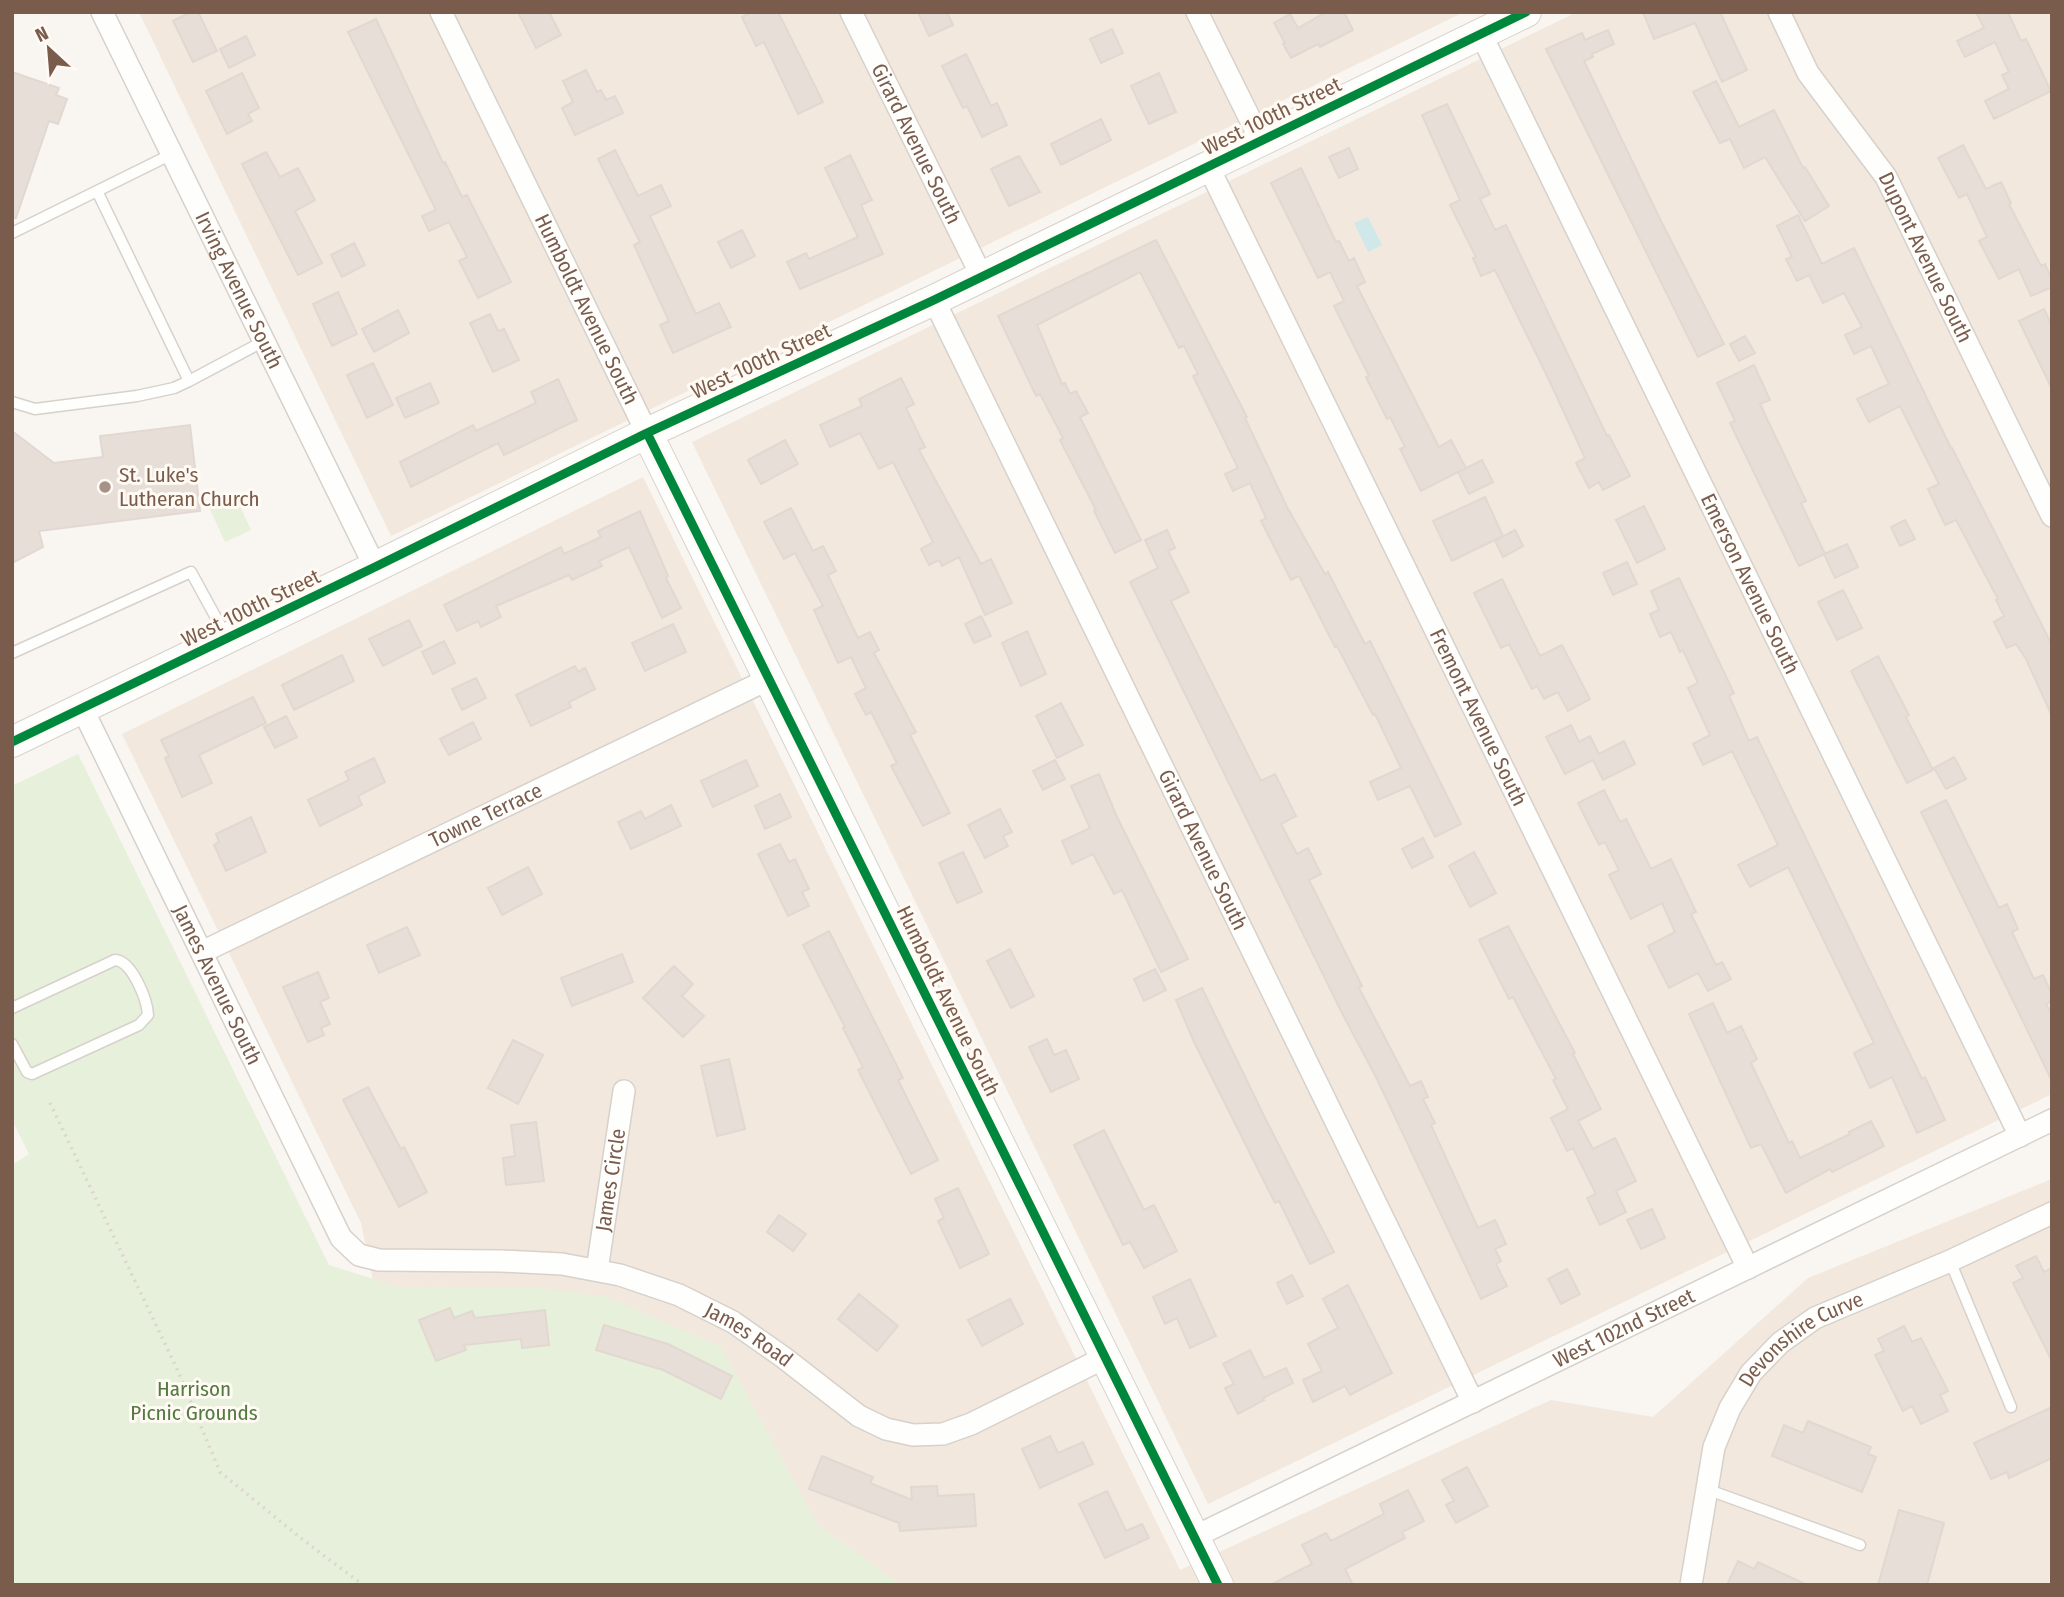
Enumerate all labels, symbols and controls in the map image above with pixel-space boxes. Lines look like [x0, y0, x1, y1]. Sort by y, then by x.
north arrow [14, 14, 84, 84]
text: N [32, 21, 52, 47]
street label: Girard Avenue South [866, 59, 967, 228]
street label: West 100th Street [1198, 71, 1346, 161]
street label: Dupont Avenue South [1873, 168, 1978, 347]
street label: Irving Avenue South [189, 207, 288, 373]
street label: Humboldt Avenue South [529, 210, 644, 409]
street label: West 100th Street [687, 317, 835, 405]
place label: St. Luke's Lutheran Church [119, 462, 260, 512]
marker: St. Luke's Lutheran Church [97, 479, 113, 495]
street label: Emerson Avenue South [1695, 489, 1805, 678]
street label: West 100th Street [177, 563, 325, 653]
street label: Fremont Avenue South [1424, 624, 1533, 810]
street label: Girard Avenue South [1153, 765, 1253, 934]
street label: Towne Terrace [425, 777, 546, 854]
street label: James Avenue South [167, 900, 267, 1069]
street label: Humboldt Avenue South [891, 901, 1005, 1101]
street label: James Circle [590, 1127, 631, 1233]
street label: West 102nd Street [1549, 1283, 1699, 1373]
street label: Devonshire Curve [1733, 1286, 1867, 1391]
street label: James Road [700, 1297, 798, 1373]
park label: Harrison Picnic Grounds [130, 1376, 258, 1426]

